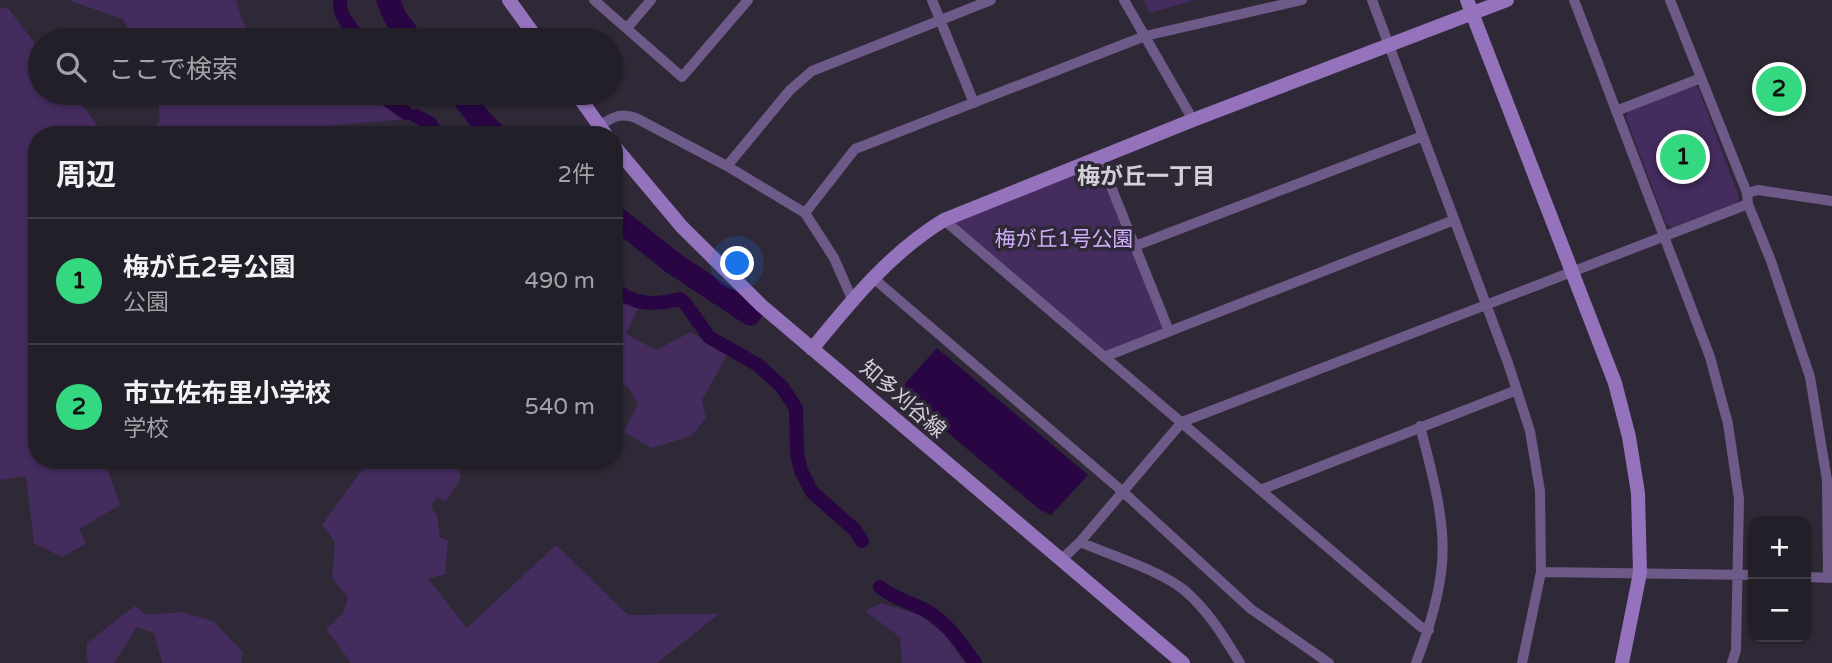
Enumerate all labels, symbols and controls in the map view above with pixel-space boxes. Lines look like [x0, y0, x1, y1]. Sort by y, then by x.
search box [28, 28, 623, 105]
icon: search [52, 48, 90, 86]
text: ここで検索 [108, 54, 238, 85]
pin: 2 [1756, 63, 1802, 115]
pin: 1 [1660, 131, 1706, 183]
text: 周辺 [56, 157, 116, 194]
text: 2件 [558, 161, 595, 189]
district label: 梅が丘一丁目 [1077, 163, 1215, 191]
park label: 梅が丘1号公園 [994, 227, 1134, 252]
your location [720, 246, 754, 280]
text: 梅が丘2号公園 [123, 252, 295, 283]
text: 1 [72, 267, 86, 295]
text: 490 m [525, 267, 595, 295]
text: 公園 [123, 289, 169, 317]
street label: 知多刈谷線 [855, 356, 950, 443]
text: 市立佐布里小学校 [123, 378, 331, 409]
text: 2 [72, 393, 86, 421]
text: 540 m [525, 393, 595, 421]
text: 学校 [123, 415, 169, 443]
map controls [1748, 516, 1811, 642]
button: + [1748, 516, 1811, 579]
button: − [1748, 579, 1811, 642]

